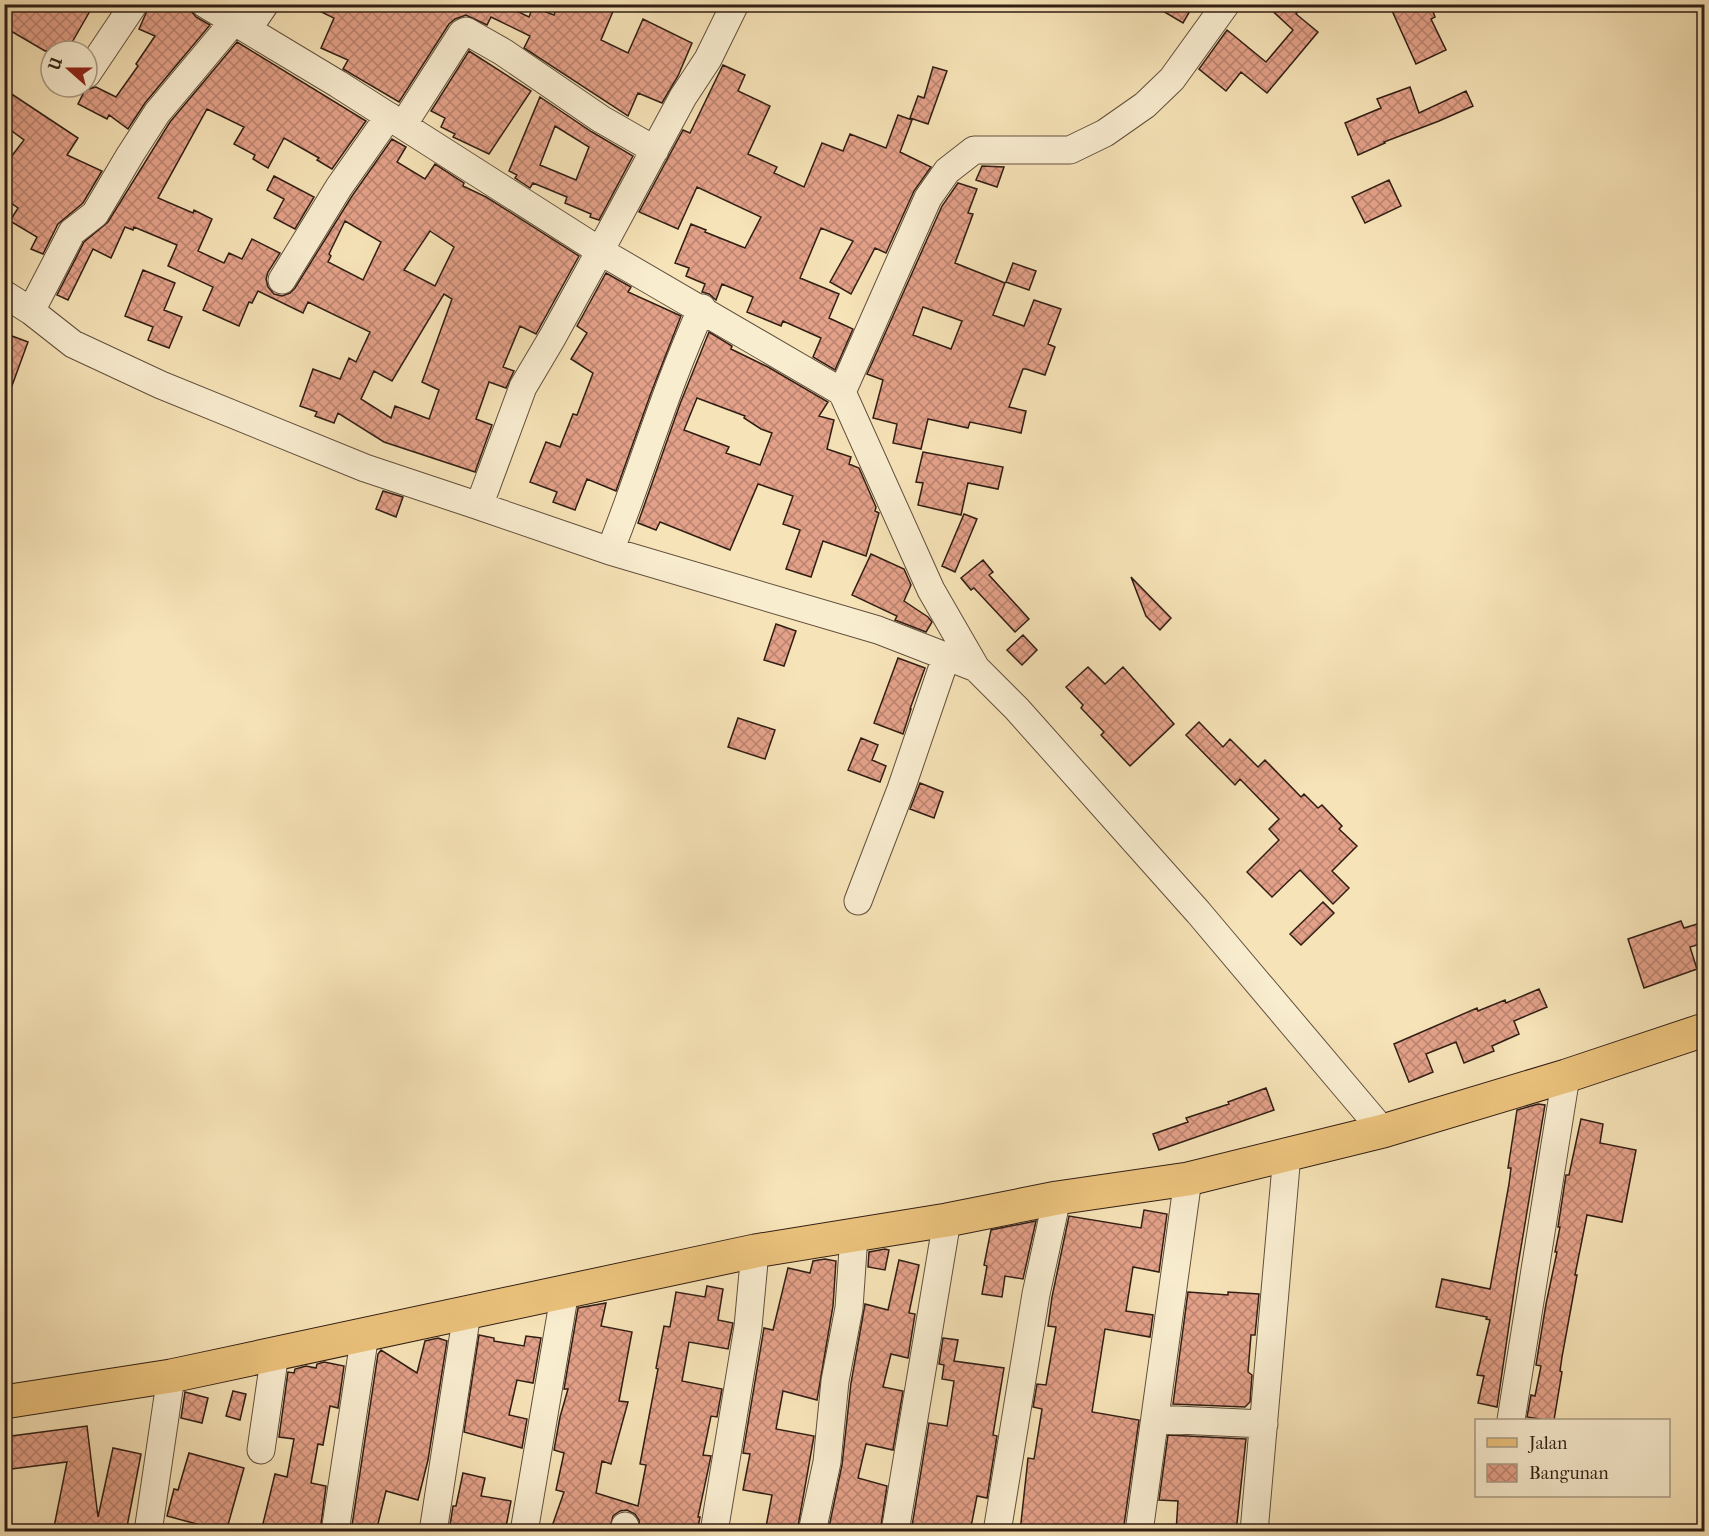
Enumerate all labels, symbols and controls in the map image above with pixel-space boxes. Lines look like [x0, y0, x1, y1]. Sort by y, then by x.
north arrow [39, 39, 99, 99]
text: U [44, 54, 67, 74]
legend [1475, 1419, 1670, 1497]
text: Jalan [1527, 1433, 1568, 1454]
text: Bangunan [1529, 1463, 1609, 1484]

